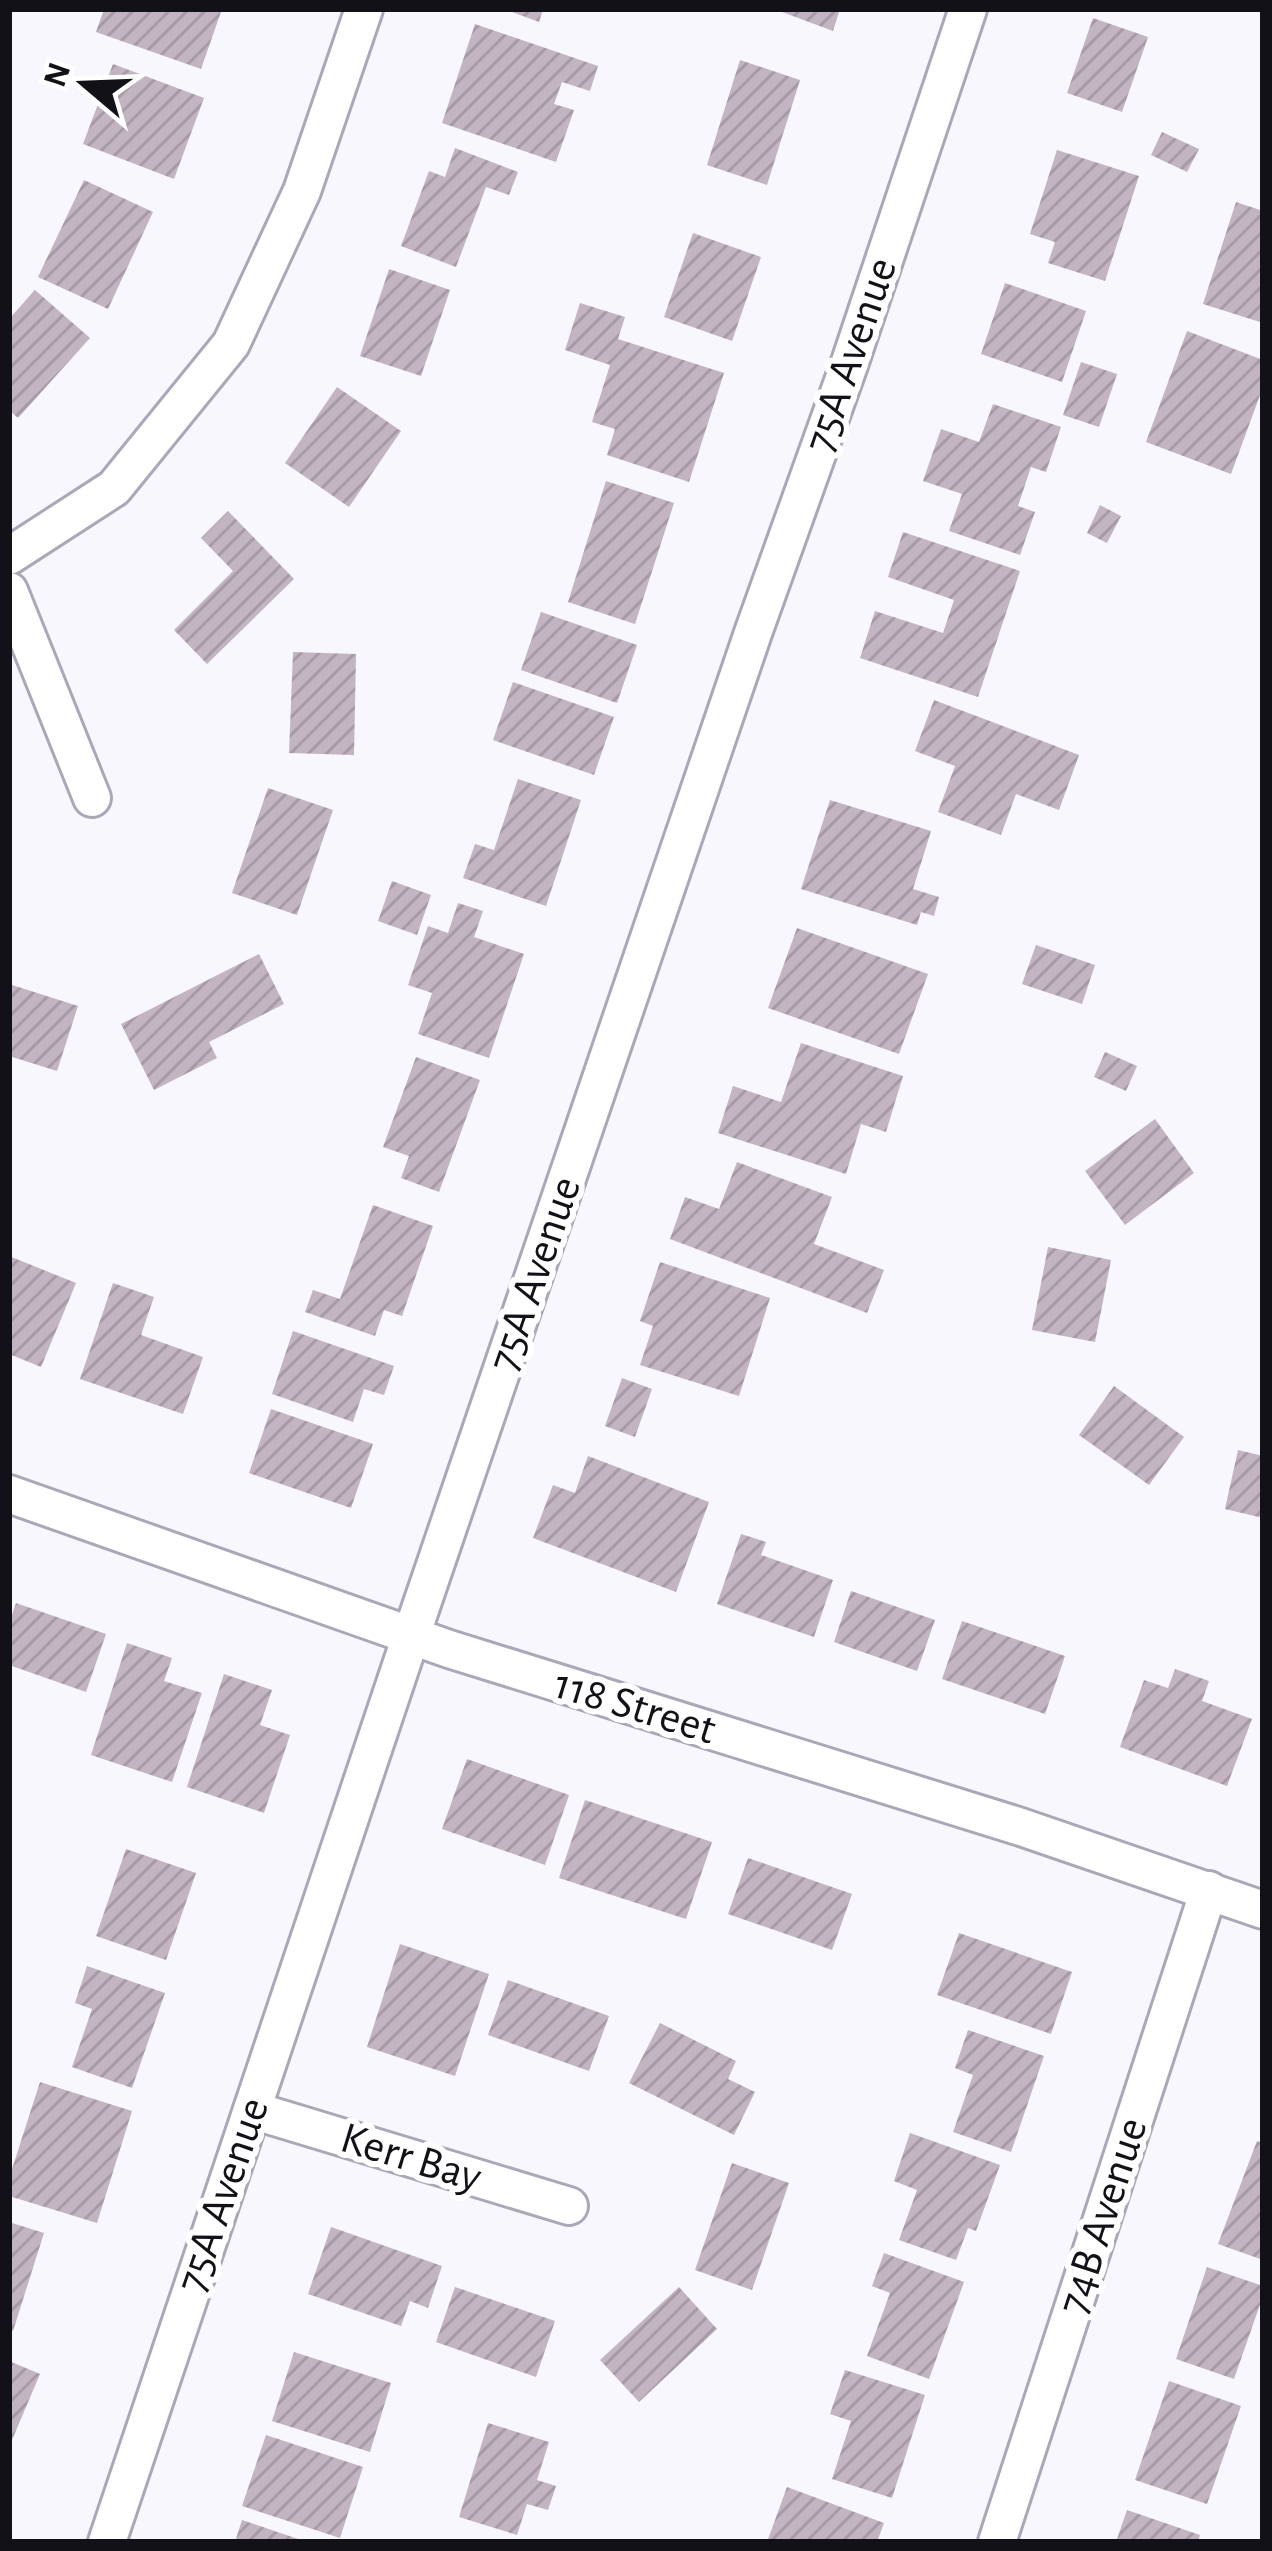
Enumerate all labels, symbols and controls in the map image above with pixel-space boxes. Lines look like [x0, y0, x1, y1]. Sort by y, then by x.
north arrow [24, 24, 144, 144]
text: N [39, 59, 77, 91]
street label: 75A Avenue [797, 252, 905, 458]
street label: 75A Avenue [481, 1171, 589, 1377]
street label: 118 Street [549, 1661, 721, 1753]
street label: 75A Avenue [169, 2092, 277, 2298]
street label: 74B Avenue [1050, 2112, 1156, 2320]
street label: Kerr Bay [335, 2115, 487, 2201]

